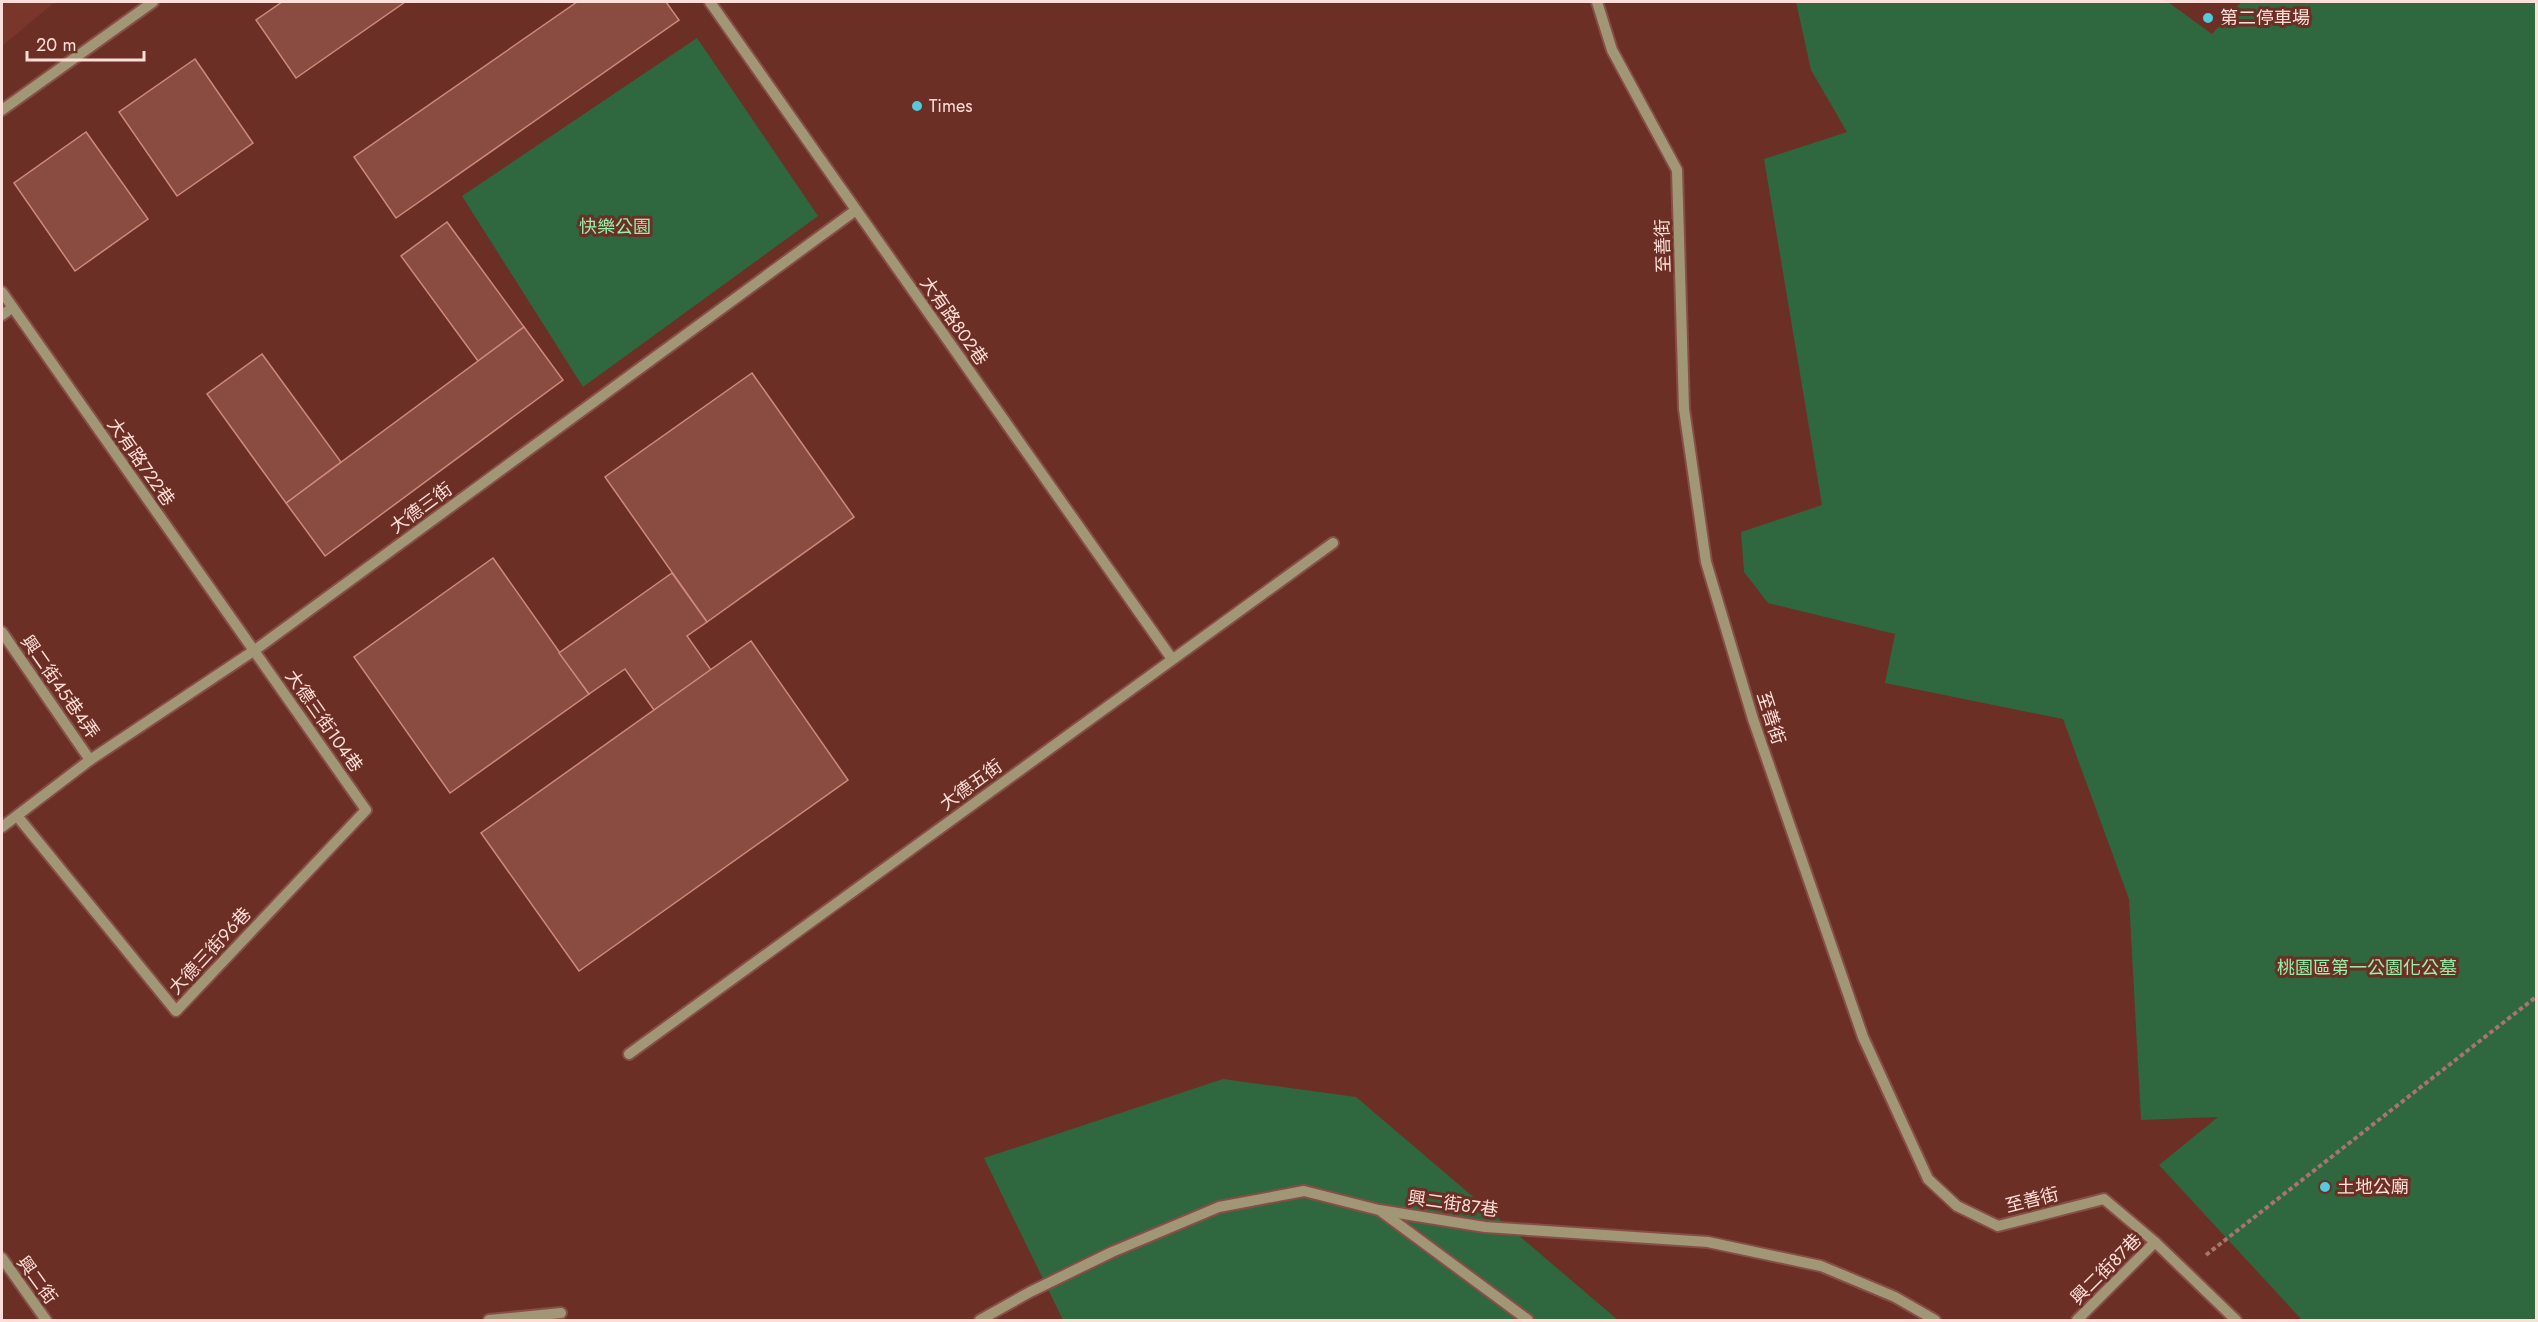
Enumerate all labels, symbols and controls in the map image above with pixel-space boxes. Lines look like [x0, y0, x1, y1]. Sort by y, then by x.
place label: 第二停車場 [2220, 5, 2310, 31]
marker: 第二停車場 [2201, 11, 2215, 25]
scale bar [27, 24, 144, 62]
text: 20 m [36, 32, 76, 58]
place label: Times [929, 93, 973, 119]
marker: Times [910, 99, 924, 113]
park label: 快樂公園 [579, 214, 651, 240]
street label: 至善街 [1649, 219, 1677, 273]
street label: 大有路802巷 [914, 271, 994, 371]
street label: 大有路722巷 [101, 413, 181, 511]
street label: 大德三街 [384, 476, 458, 540]
street label: 興二街45巷4弄 [15, 630, 105, 744]
street label: 大德三街104巷 [279, 665, 369, 777]
street label: 至善街 [1750, 688, 1792, 748]
street label: 大德五街 [934, 753, 1008, 817]
street label: 大德三街96巷 [163, 902, 257, 1000]
park label: 桃園區第一公園化公墓 [2277, 955, 2457, 981]
place label: 土地公廟 [2337, 1174, 2409, 1200]
marker: 土地公廟 [2318, 1180, 2332, 1194]
street label: 至善街 [2003, 1181, 2061, 1219]
street label: 興二街87巷 [1406, 1185, 1500, 1223]
street label: 興二街87巷 [2065, 1228, 2147, 1310]
street label: 興二街 [11, 1251, 63, 1309]

